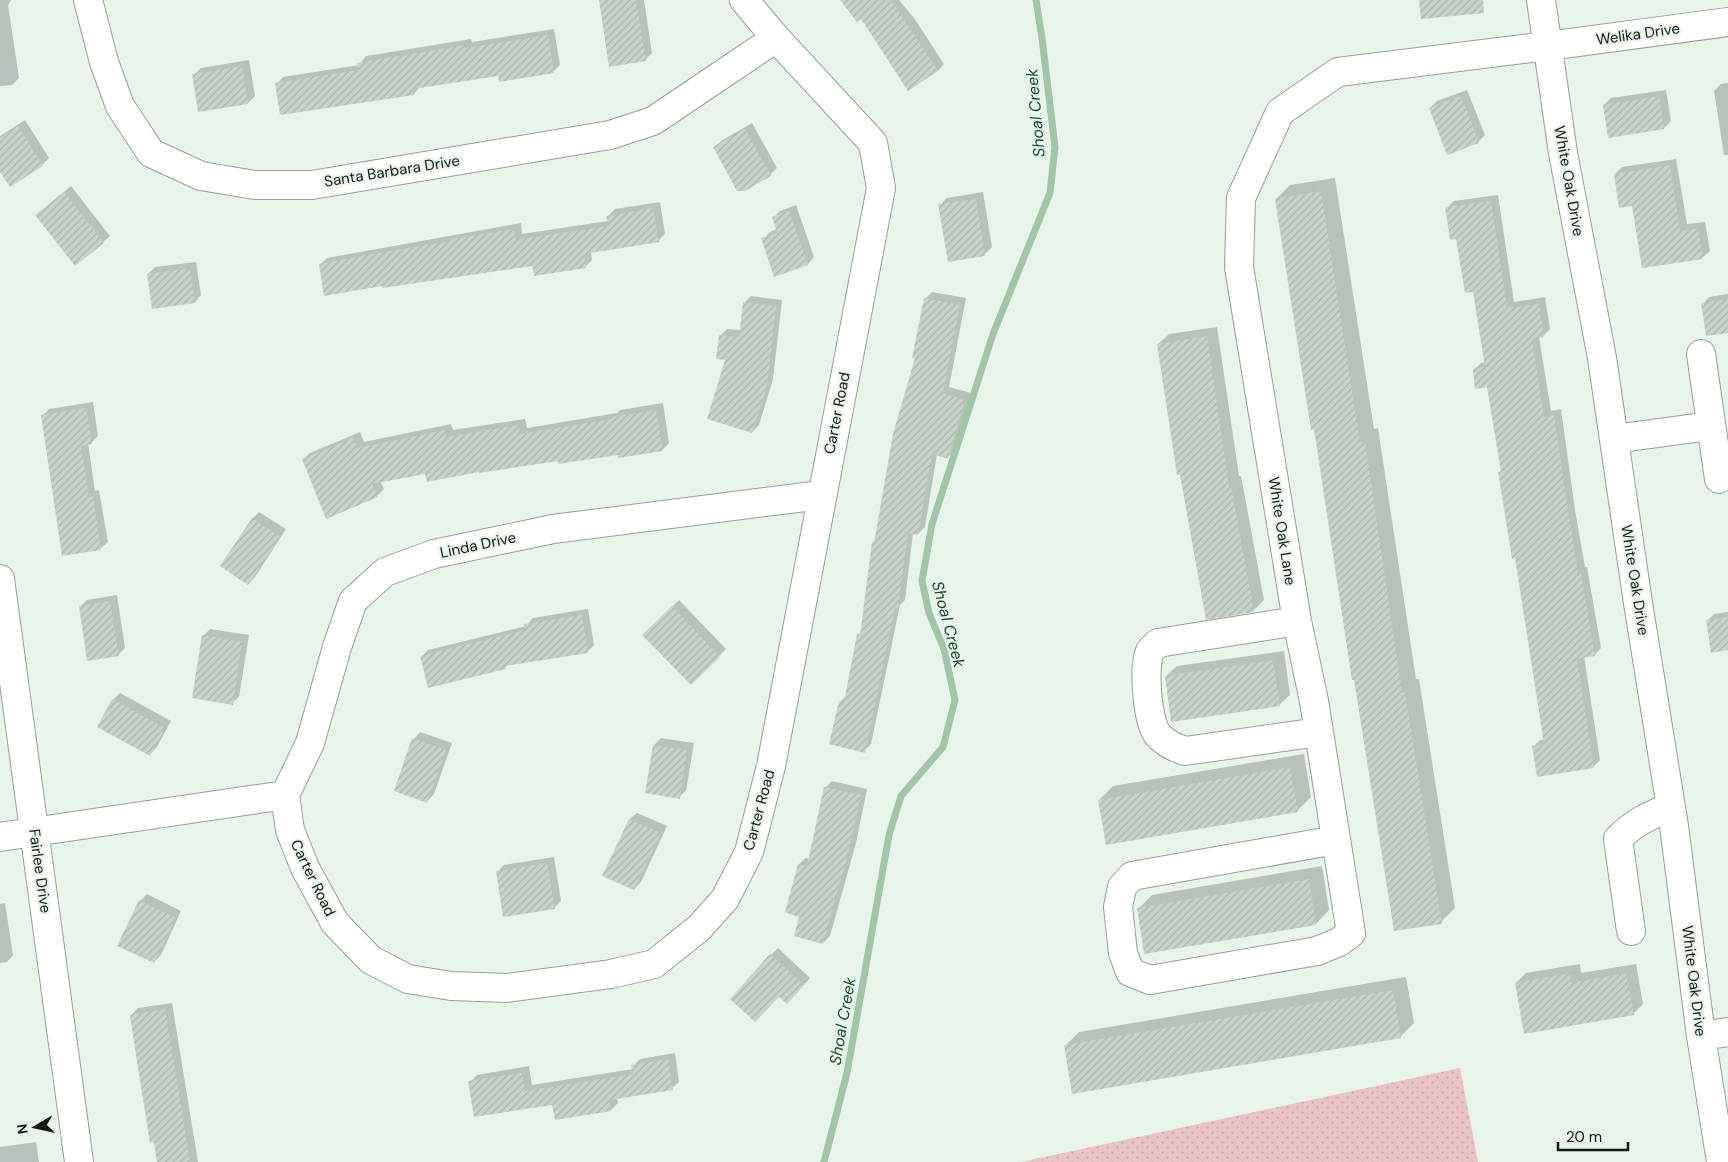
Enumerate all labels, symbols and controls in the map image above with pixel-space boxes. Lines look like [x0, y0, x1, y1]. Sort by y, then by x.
street label: Welika Drive [1595, 18, 1681, 50]
water label: Shoal Creek [1021, 67, 1050, 158]
street label: White Oak Drive [1549, 124, 1589, 238]
street label: Santa Barbara Drive [323, 150, 461, 192]
street label: Carter Road [819, 370, 855, 456]
street label: White Oak Lane [1264, 475, 1300, 587]
street label: White Oak Drive [1616, 523, 1654, 637]
street label: Linda Drive [438, 527, 518, 563]
water label: Shoal Creek [927, 579, 970, 670]
street label: Carter Road [739, 767, 779, 853]
street label: Fairlee Drive [24, 828, 56, 914]
street label: Carter Road [286, 836, 340, 920]
street label: White Oak Drive [1677, 924, 1711, 1038]
water label: Shoal Creek [824, 975, 861, 1067]
north arrow [10, 1102, 60, 1152]
scale bar [1558, 1120, 1628, 1152]
text: N [12, 1123, 32, 1135]
text: 20 m [1566, 1127, 1602, 1147]

